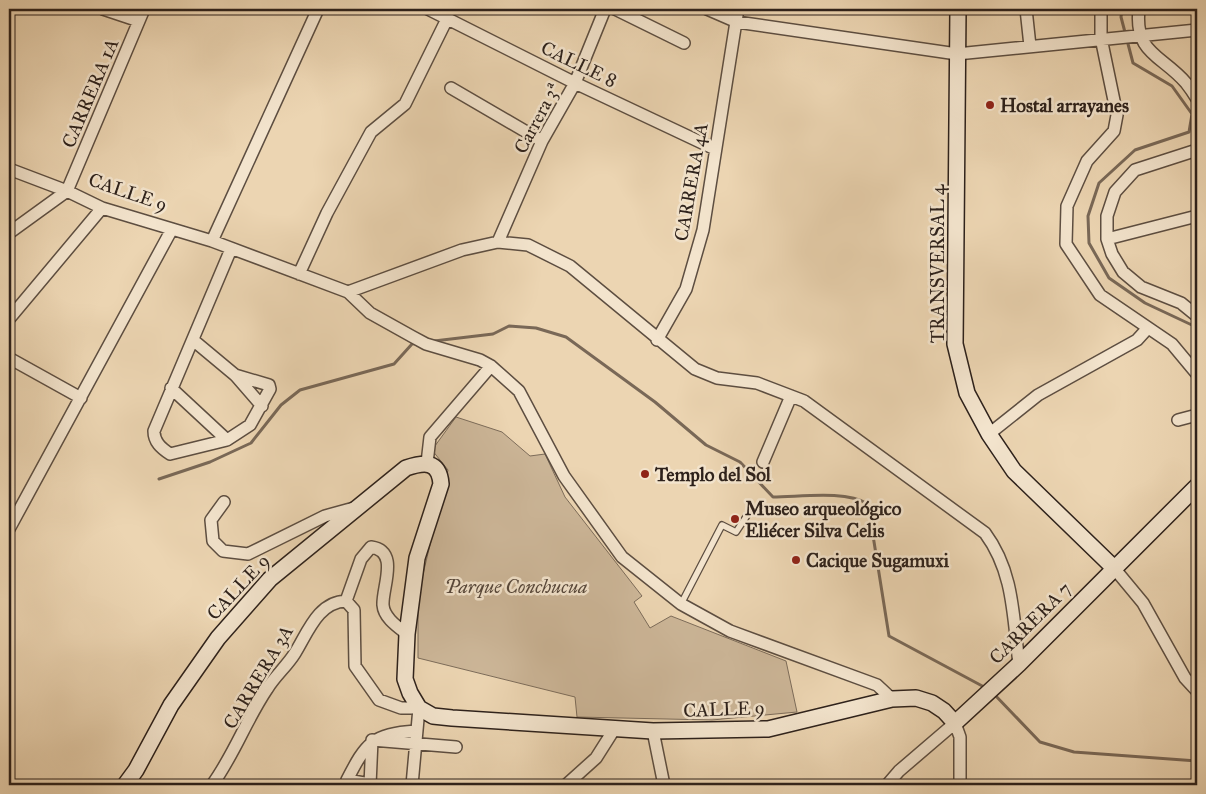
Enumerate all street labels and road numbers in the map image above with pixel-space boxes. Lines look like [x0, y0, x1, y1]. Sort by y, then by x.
street label: CARRERA 1A [57, 35, 123, 151]
street label: CALLE 8 [537, 36, 621, 92]
street label: Carrera 3ª [509, 79, 565, 157]
street label: CARRERA 4A [669, 121, 713, 243]
street label: CALLE 9 [86, 168, 170, 216]
street label: TRANSVERSAL 4 [926, 184, 949, 343]
street label: CALLE 9 [202, 549, 274, 625]
street label: CARRERA 7 [984, 577, 1076, 669]
street label: CARRERA 3A [218, 621, 298, 733]
street label: CALLE 9 [683, 696, 765, 722]

